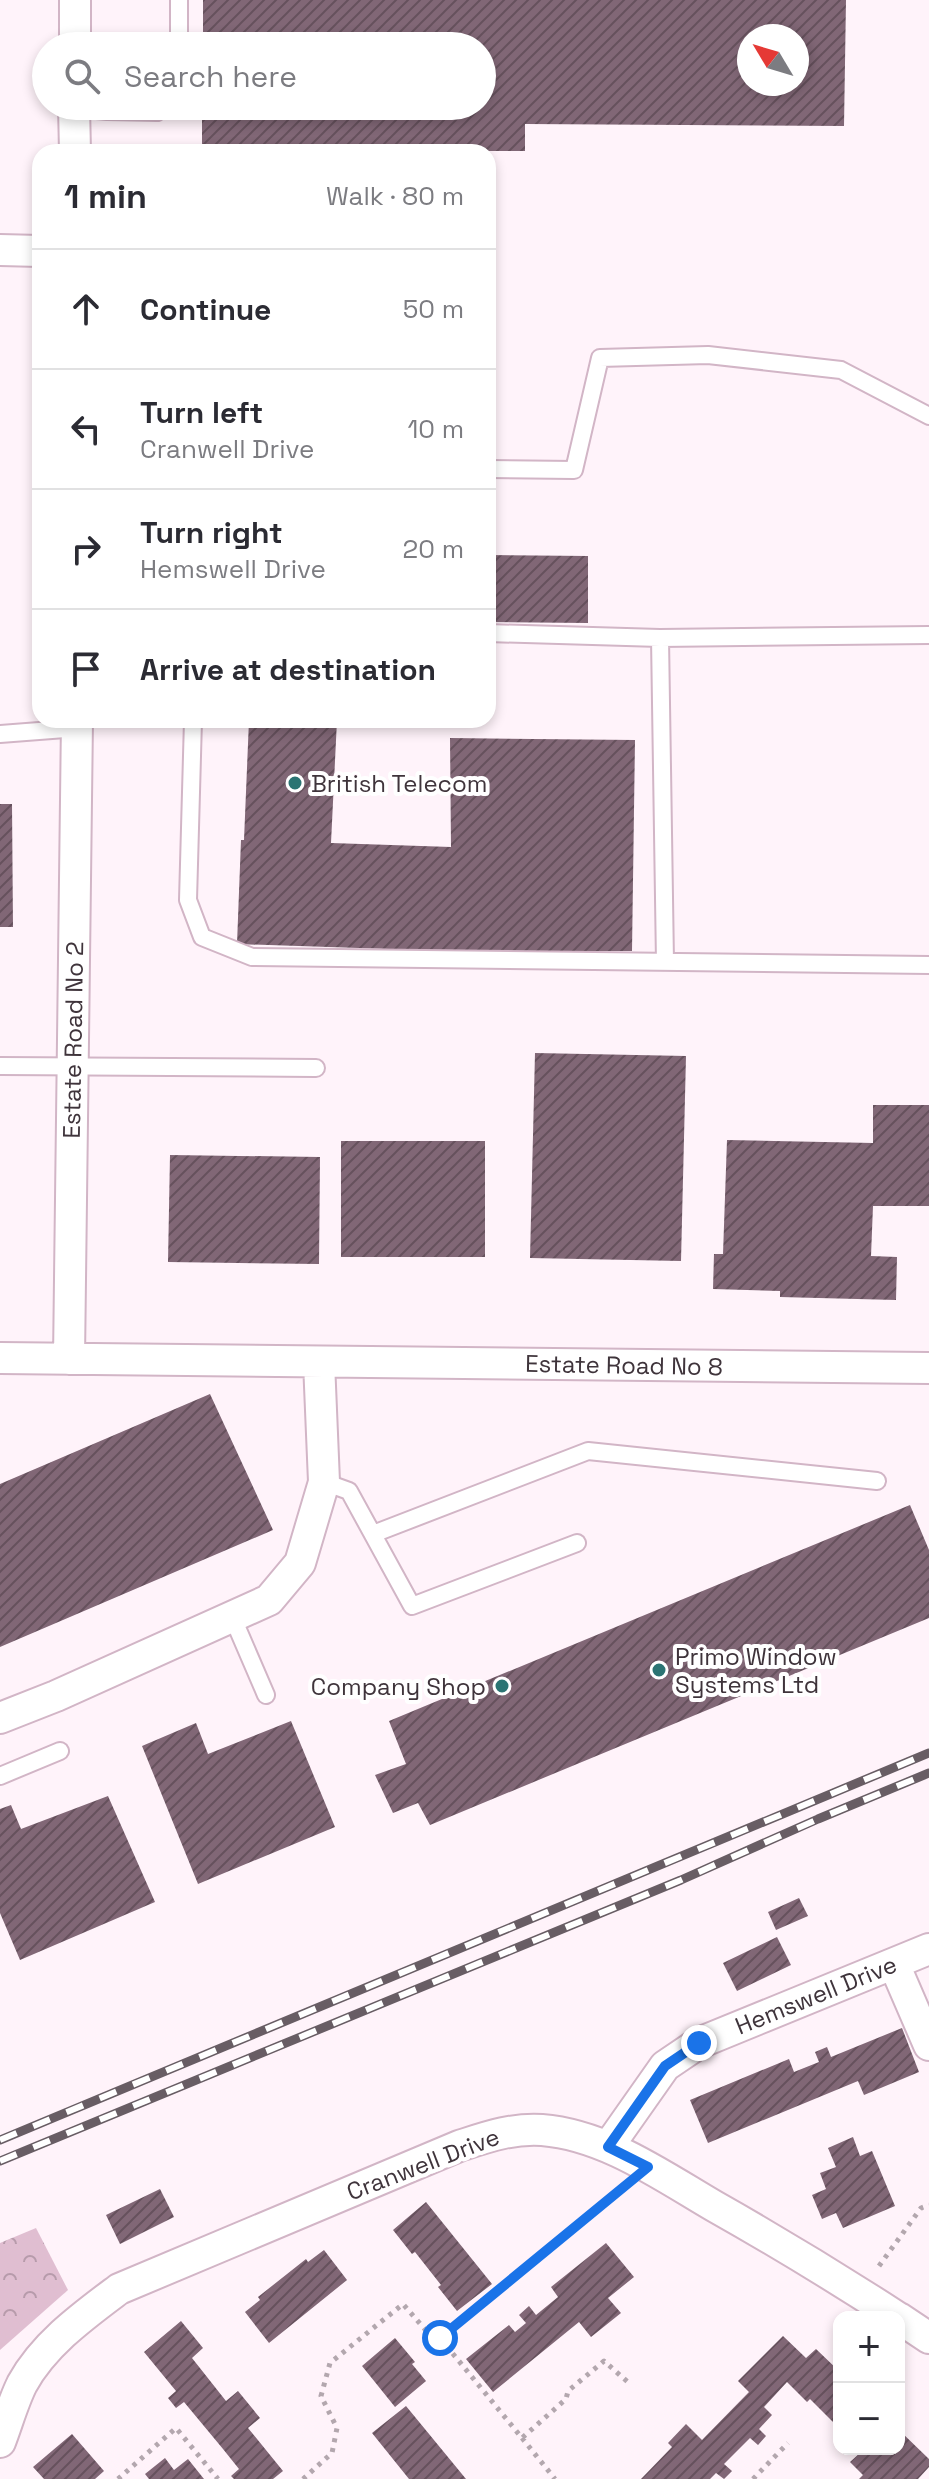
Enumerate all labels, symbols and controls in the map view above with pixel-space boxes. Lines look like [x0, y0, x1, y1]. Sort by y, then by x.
north arrow [737, 24, 809, 96]
search box [32, 32, 496, 120]
icon: search [60, 54, 104, 98]
text: Search here [124, 57, 297, 96]
text: 1 min [64, 175, 147, 218]
text: Walk · 80 m [326, 179, 464, 213]
icon: ahead [64, 287, 108, 331]
text: Continue [140, 290, 271, 329]
text: 50 m [403, 292, 464, 326]
text: Turn left [140, 393, 263, 432]
icon: left [64, 407, 108, 451]
text: 10 m [407, 412, 464, 446]
text: Cranwell Drive [140, 432, 314, 466]
text: Turn right [140, 513, 283, 552]
icon: right [64, 527, 108, 571]
text: 20 m [403, 532, 464, 566]
text: Hemswell Drive [140, 552, 326, 586]
icon: arrive [64, 647, 108, 691]
text: Arrive at destination [140, 650, 436, 689]
place label: British Telecom [311, 768, 487, 799]
marker: British Telecom [286, 774, 304, 792]
street label: Estate Road No 2 [56, 941, 90, 1139]
street label: Estate Road No 8 [525, 1348, 723, 1382]
place label: Primo Window Systems Ltd [675, 1641, 837, 1700]
marker: Primo Window Systems Ltd [650, 1661, 668, 1679]
place label: Company Shop [311, 1671, 486, 1702]
marker: Company Shop [493, 1677, 511, 1695]
street label: Hemswell Drive [731, 1948, 901, 2042]
route end [681, 2025, 717, 2061]
street label: Cranwell Drive [342, 2121, 504, 2207]
map controls [833, 2311, 905, 2455]
button: + [833, 2311, 905, 2383]
route start [422, 2320, 458, 2356]
button: − [833, 2383, 905, 2455]

